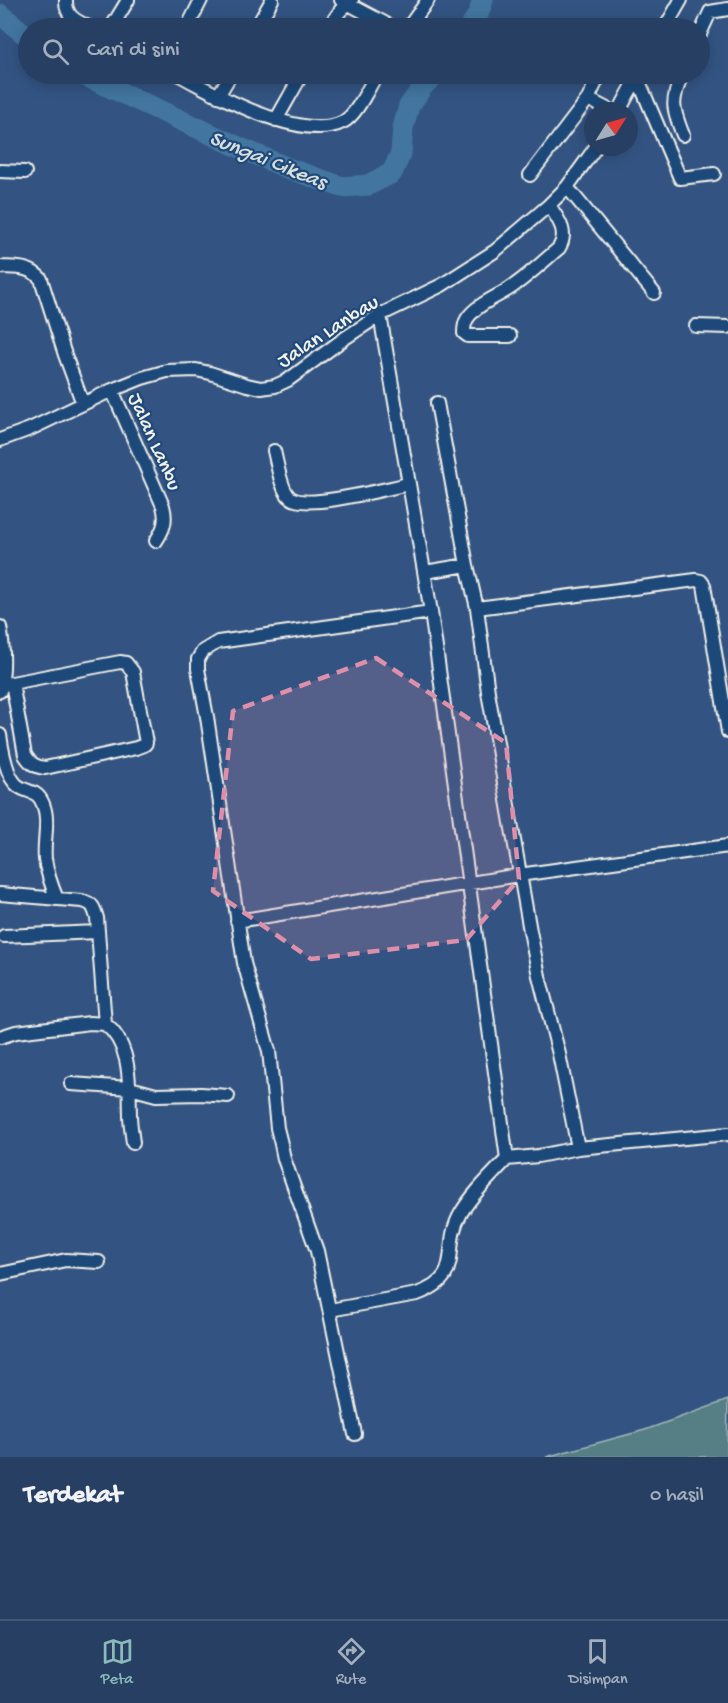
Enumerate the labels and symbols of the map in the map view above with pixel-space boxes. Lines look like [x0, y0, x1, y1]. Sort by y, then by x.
north arrow [584, 102, 638, 156]
water label: Sungai Cikeas [205, 126, 332, 198]
street label: Jalan Lanbau [273, 291, 384, 375]
street label: Jalan Lanbu [120, 390, 185, 495]

